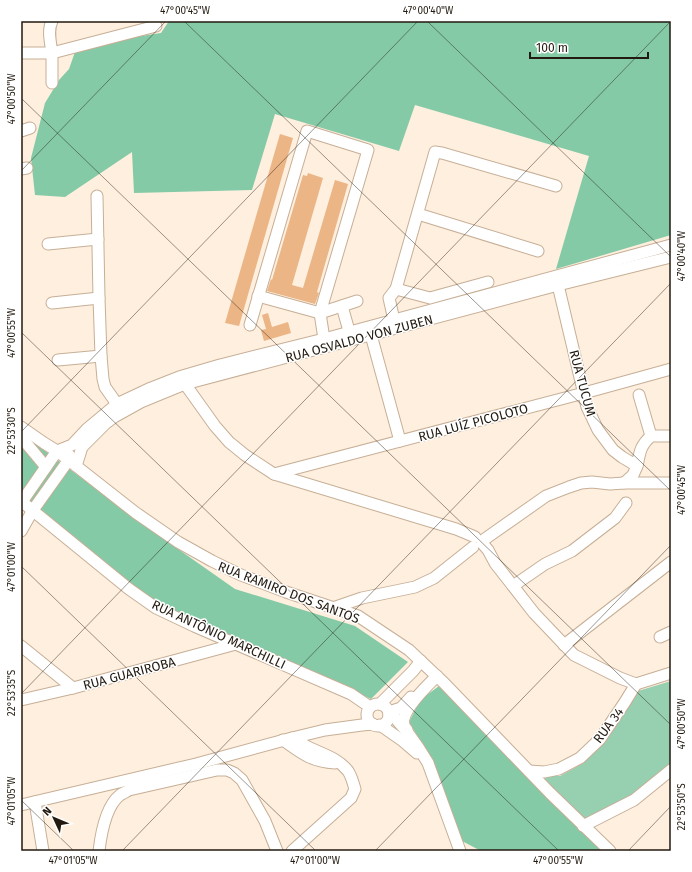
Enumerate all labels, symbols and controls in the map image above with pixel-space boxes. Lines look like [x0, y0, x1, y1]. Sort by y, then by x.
text: 47°00'45"W [160, 5, 211, 17]
text: 47°00'40"W [403, 5, 454, 17]
scale bar [530, 34, 648, 60]
text: 100 m [536, 41, 568, 55]
text: 47°00'50"W [6, 73, 18, 124]
text: 47°00'40"W [676, 230, 688, 281]
text: 47°00'55"W [6, 307, 18, 358]
street label: RUA OSVALDO VON ZUBEN [284, 312, 435, 365]
street label: RUA TUCUM [566, 348, 599, 418]
street label: RUA LUÍZ PICOLOTO [417, 401, 530, 444]
text: 22°53'30"S [6, 407, 18, 455]
text: 47°00'45"W [676, 464, 688, 515]
text: 47°01'00"W [6, 541, 18, 592]
street label: RUA RAMIRO DOS SANTOS [216, 559, 362, 626]
street label: RUA ANTÔNIO MARCHILLI [149, 597, 288, 672]
street label: RUA GUARIROBA [81, 654, 177, 693]
text: 22°53'35"S [6, 669, 18, 716]
text: 47°00'50"W [676, 698, 688, 749]
street label: RUA 34 [590, 705, 627, 746]
text: 47°01'05"W [6, 776, 18, 826]
text: 22°53'50"S [676, 783, 688, 831]
north arrow [34, 798, 74, 838]
text: N [40, 804, 54, 819]
text: 47°01'05"W [48, 855, 98, 867]
text: 47°01'00"W [290, 855, 341, 867]
text: 47°00'55"W [533, 855, 584, 867]

